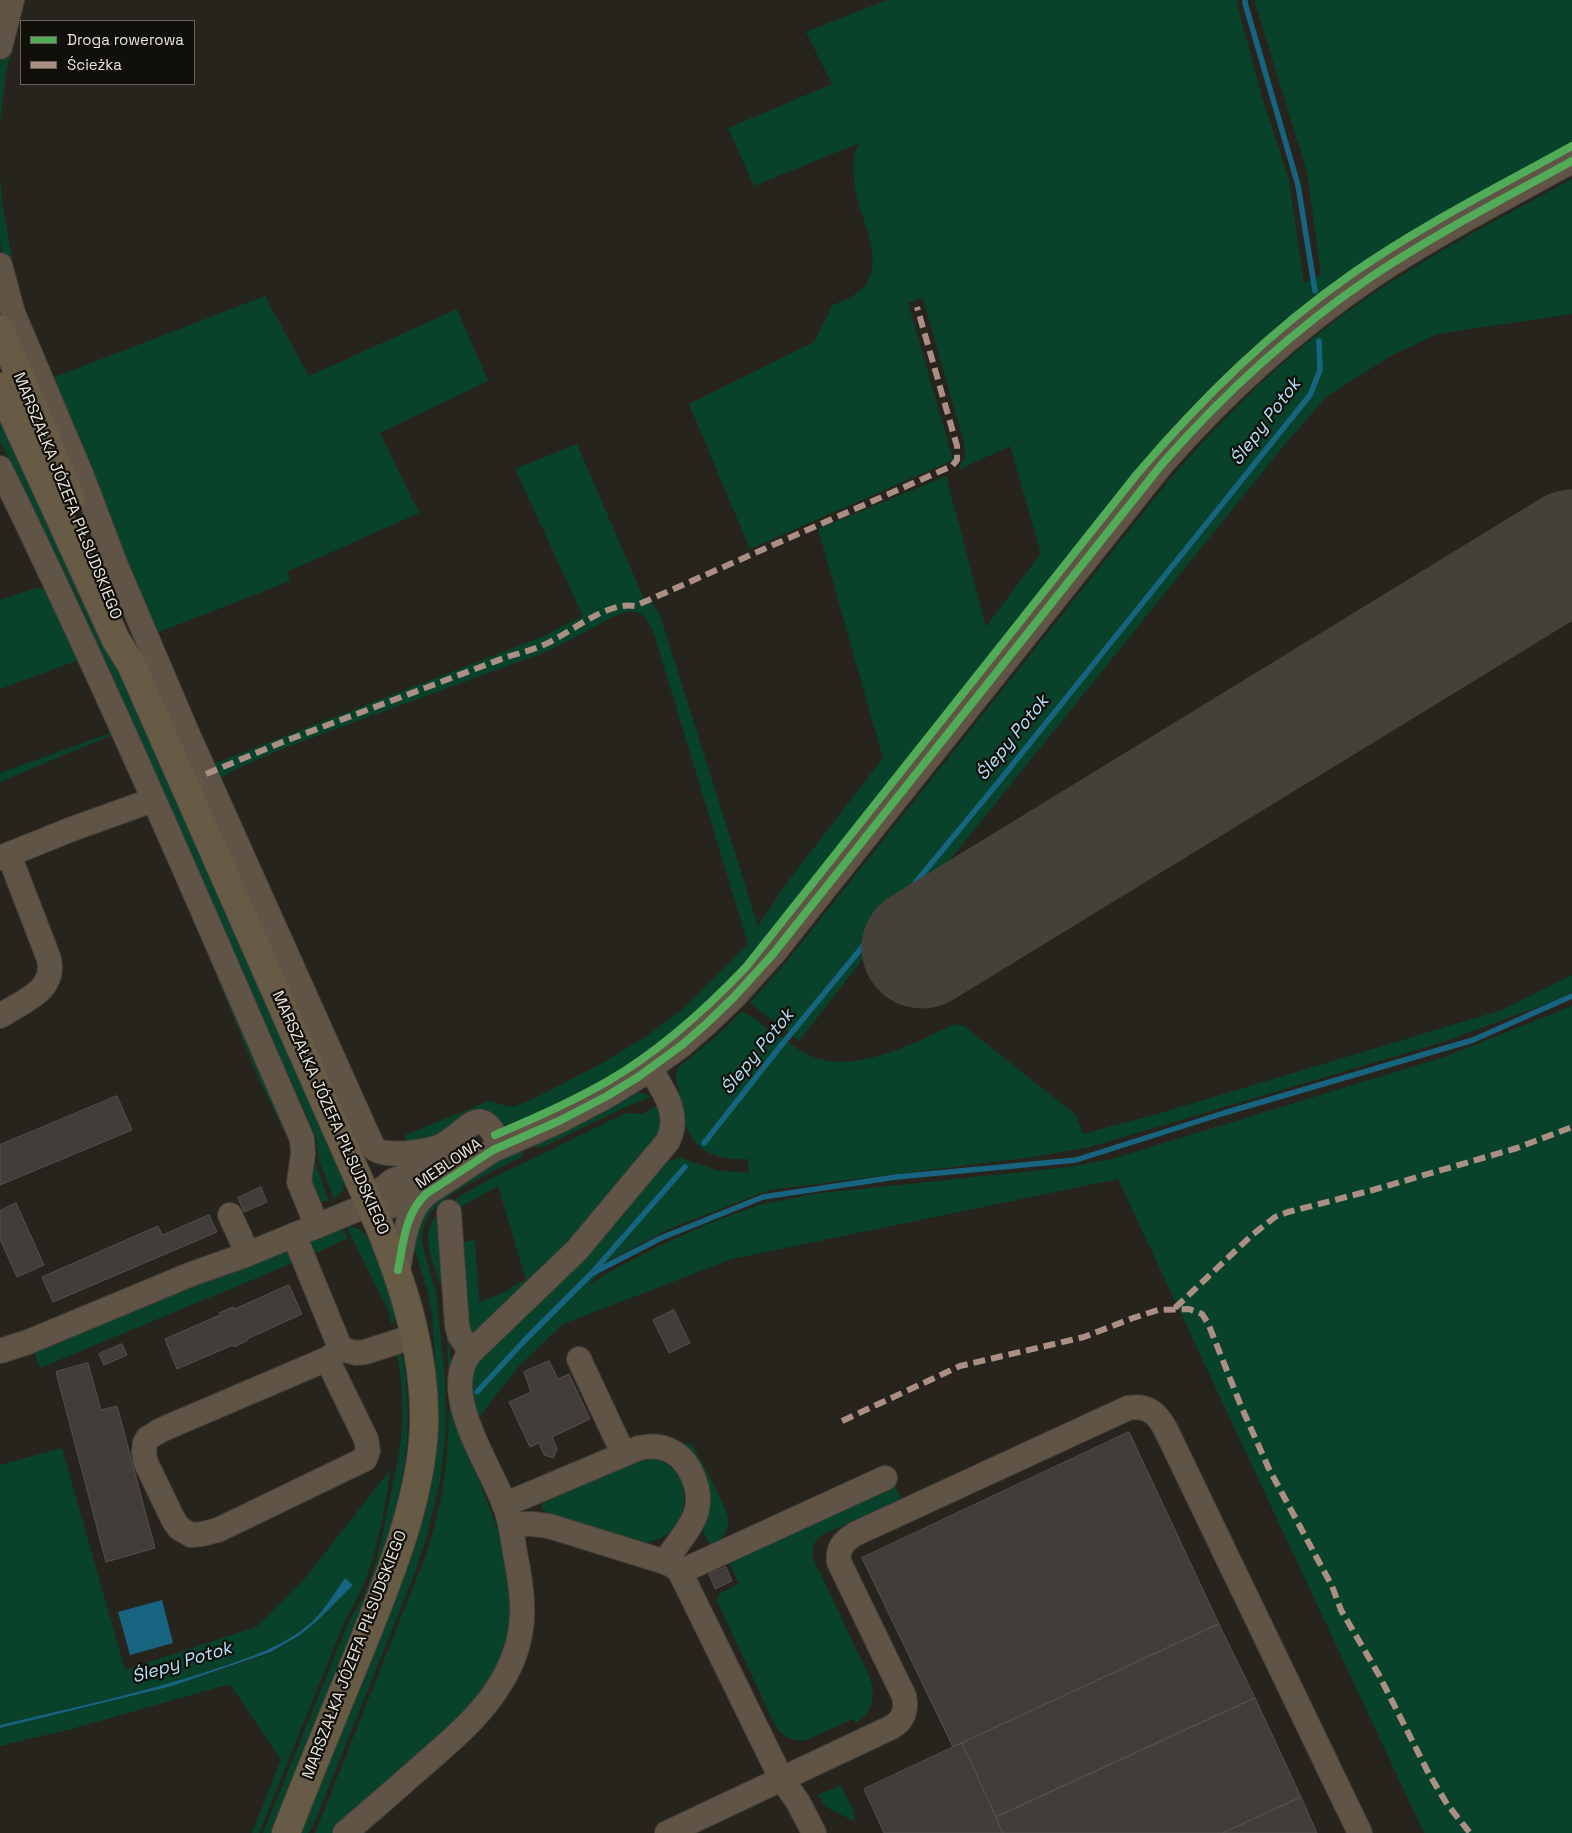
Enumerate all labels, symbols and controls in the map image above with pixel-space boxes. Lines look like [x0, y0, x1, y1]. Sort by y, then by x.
legend [20, 20, 195, 85]
text: Droga rowerowa [67, 30, 184, 49]
text: Ścieżka [67, 55, 122, 74]
street label: MARSZAŁKA JÓZEFA PIŁSUDSKIEGO [9, 370, 125, 622]
water label: Ślepy Potok [1226, 374, 1306, 470]
water label: Ślepy Potok [972, 691, 1054, 785]
street label: MARSZAŁKA JÓZEFA PIŁSUDSKIEGO [267, 988, 393, 1238]
water label: Ślepy Potok [717, 1005, 799, 1099]
street label: MEBLOWA [412, 1135, 486, 1193]
street label: MARSZAŁKA JÓZEFA PIŁSUDSKIEGO [299, 1528, 411, 1782]
water label: Ślepy Potok [129, 1638, 235, 1688]

